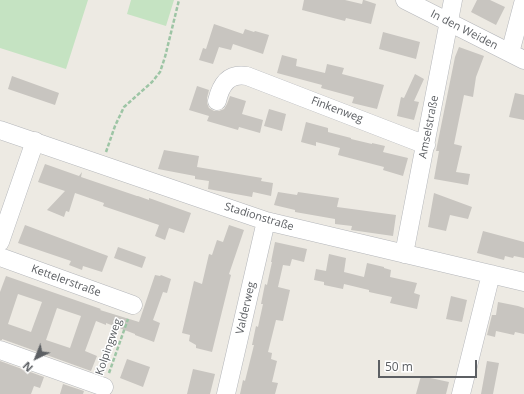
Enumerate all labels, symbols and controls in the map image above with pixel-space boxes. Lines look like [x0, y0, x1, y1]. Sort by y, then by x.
street label: In den Weiden [428, 7, 500, 53]
street label: Finkenweg [309, 94, 365, 126]
street label: Amselstraße [416, 94, 442, 160]
street label: Stadionstraße [223, 200, 295, 234]
street label: Kettelerstraße [29, 262, 103, 300]
street label: Valderweg [234, 280, 258, 336]
street label: Kolpingweg [93, 317, 125, 377]
north arrow [16, 338, 56, 378]
scale bar [380, 352, 479, 378]
text: 50 m [385, 358, 413, 375]
text: N [19, 359, 36, 376]

